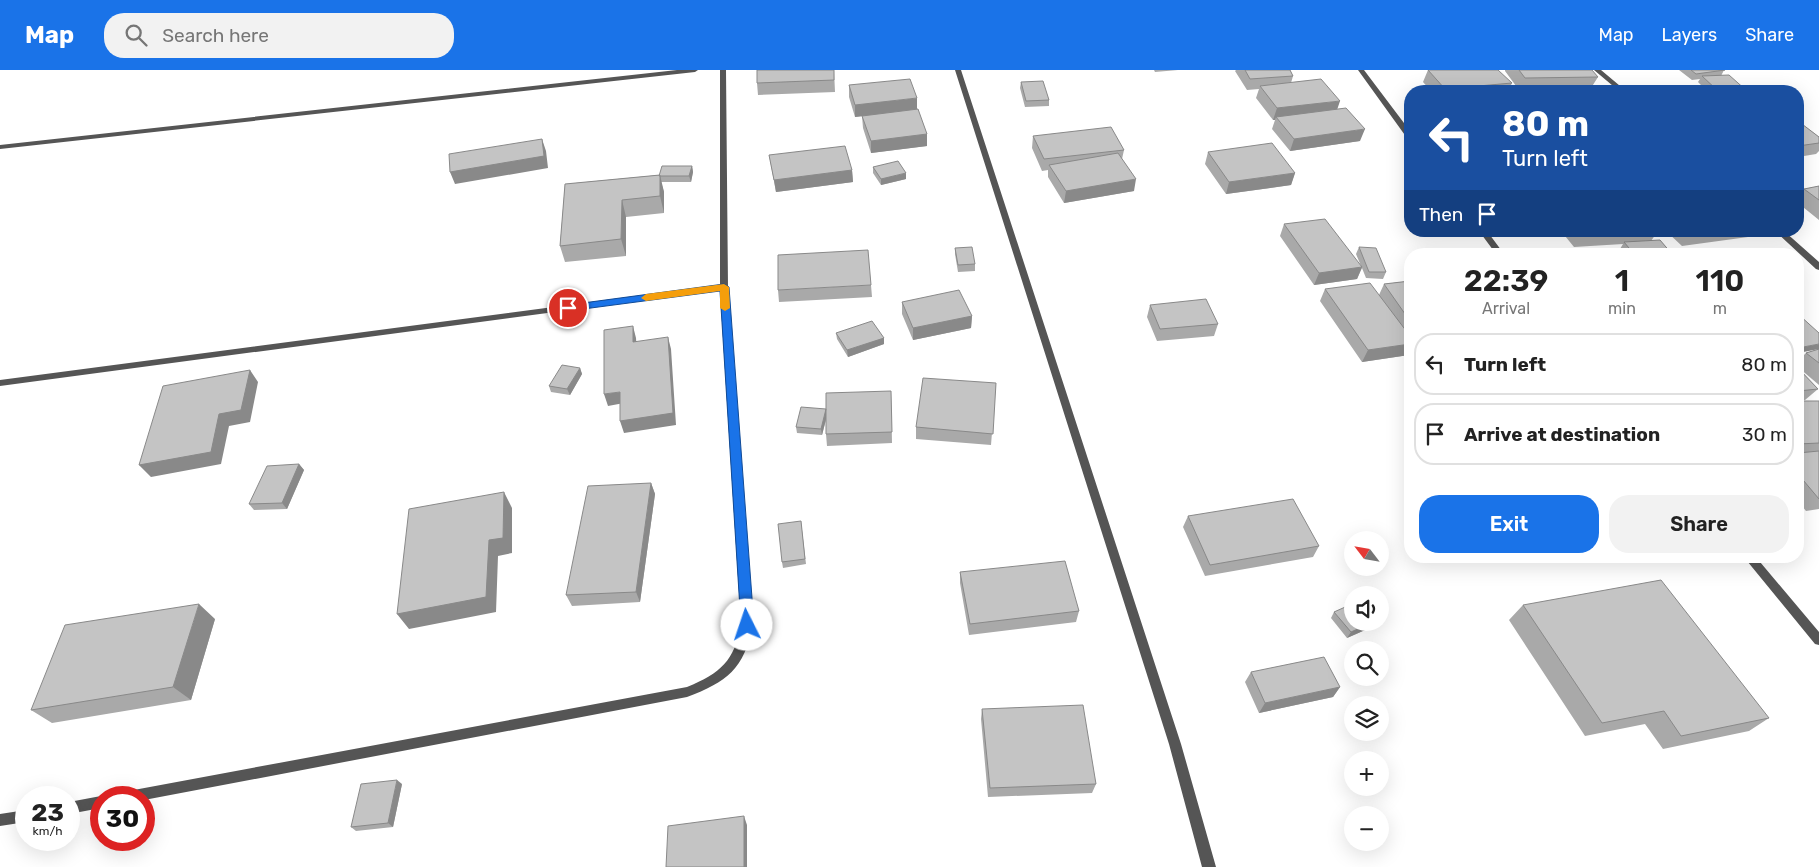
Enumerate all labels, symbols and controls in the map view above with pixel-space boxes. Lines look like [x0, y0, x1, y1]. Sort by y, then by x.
search box [104, 13, 454, 58]
text: Map [25, 21, 74, 49]
icon: search [122, 21, 150, 49]
text: Search here [162, 24, 269, 47]
text: Map [1599, 24, 1634, 46]
text: Layers [1662, 24, 1717, 46]
text: Share [1745, 24, 1794, 46]
text: 80 m [1502, 103, 1589, 145]
icon: left [1419, 105, 1484, 170]
text: Turn left [1502, 145, 1588, 172]
icon: arrive [1473, 200, 1501, 228]
text: Then [1419, 203, 1463, 226]
text: 22:39 [1464, 263, 1548, 299]
text: 1 [1615, 263, 1629, 299]
text: 110 [1696, 263, 1744, 299]
pin [547, 287, 589, 329]
icon: arrive [554, 294, 582, 322]
text: Arrival [1482, 299, 1530, 318]
text: min [1608, 299, 1636, 318]
text: m [1713, 299, 1727, 318]
icon: left [1421, 350, 1449, 378]
text: Turn left [1464, 353, 1546, 376]
text: 80 m [1741, 353, 1787, 376]
icon: arrive [1421, 420, 1449, 448]
text: Arrive at destination [1464, 423, 1660, 446]
text: 30 m [1742, 423, 1787, 446]
button: Exit [1419, 495, 1599, 553]
button: Share [1609, 495, 1789, 553]
north arrow [1344, 531, 1389, 576]
map controls [1344, 531, 1389, 851]
button: sound [1344, 586, 1389, 631]
position arrow [720, 598, 772, 650]
button: search [1344, 641, 1389, 686]
button: layers [1344, 696, 1389, 741]
button: + [1344, 751, 1389, 796]
speed limit sign: 30 [90, 786, 155, 851]
text: 23 [31, 798, 64, 827]
button: − [1344, 806, 1389, 851]
text: km/h [33, 824, 62, 838]

